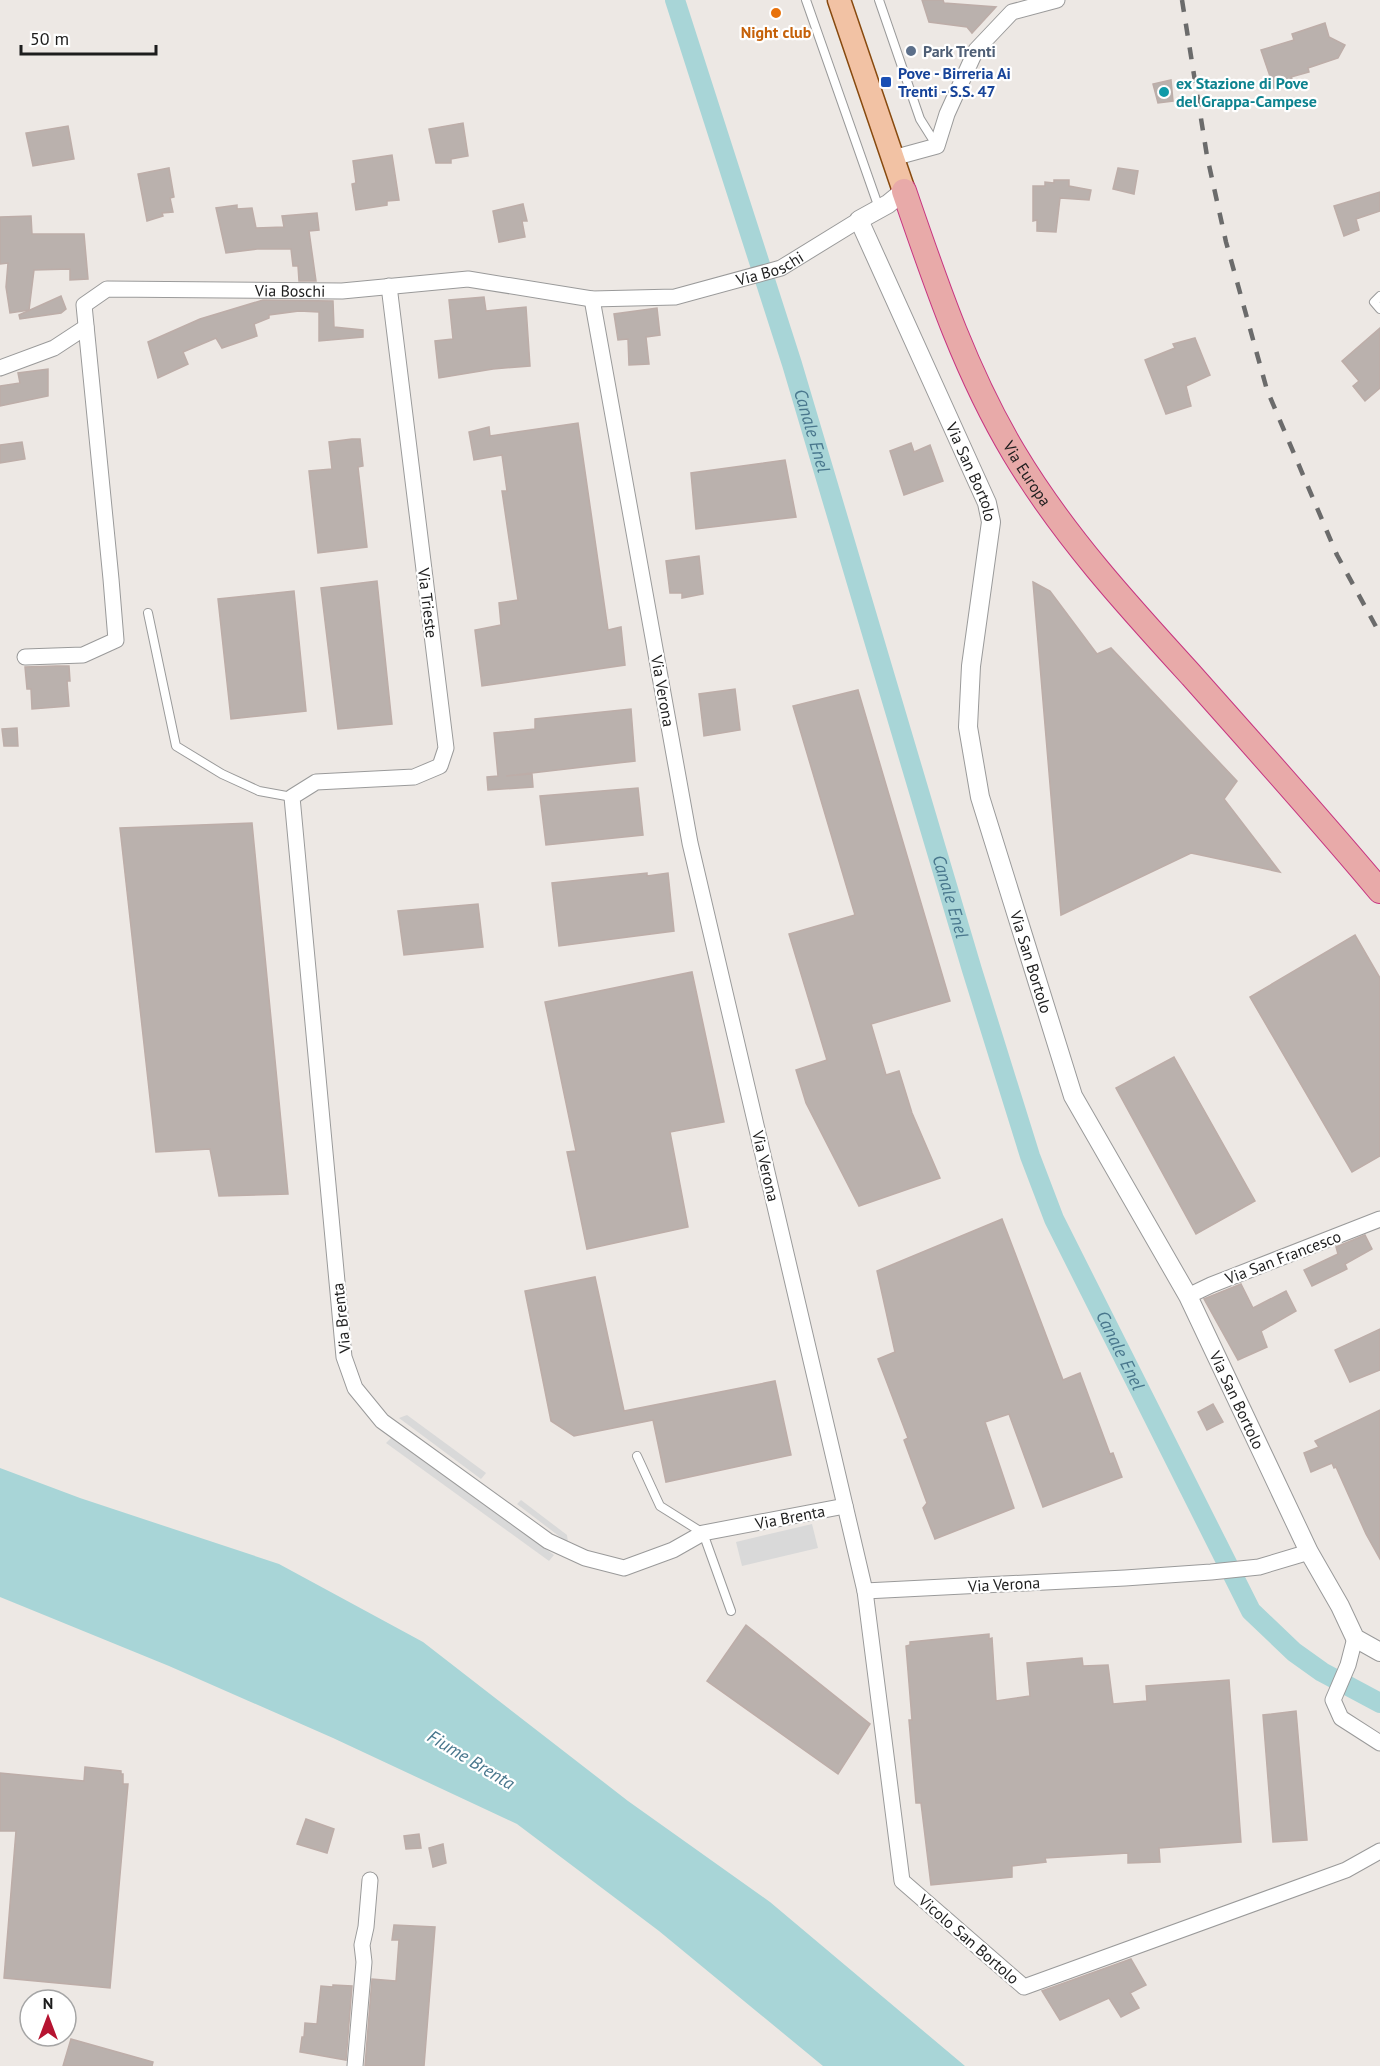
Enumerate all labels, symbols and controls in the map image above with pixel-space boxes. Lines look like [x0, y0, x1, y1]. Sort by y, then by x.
marker: Night club [769, 6, 783, 20]
scale bar [21, 18, 156, 56]
place label: Night club [741, 22, 812, 42]
text: 50 m [30, 27, 69, 50]
place label: Park Trenti [923, 41, 996, 61]
marker: Park Trenti [904, 44, 918, 58]
place label: Pove - Birreria Ai Trenti - S.S. 47 [898, 63, 1011, 101]
place label: ex Stazione di Pove del Grappa-Campese [1176, 73, 1317, 111]
marker: Pove - Birreria Ai Trenti - S.S. 47 [879, 75, 893, 89]
marker: ex Stazione di Pove del Grappa-Campese [1157, 85, 1171, 99]
street label: Via Boschi [733, 247, 807, 290]
street label: Via Boschi [254, 280, 326, 301]
water label: Canale Enel [789, 386, 836, 475]
street label: Via San Bortolo [941, 418, 1001, 523]
street label: Via Europa [999, 436, 1056, 510]
street label: Via Trieste [414, 566, 442, 639]
street label: Via Verona [647, 653, 679, 728]
water label: Canale Enel [927, 852, 974, 941]
street label: Via San Bortolo [1006, 907, 1057, 1016]
street label: Via Verona [748, 1128, 784, 1203]
street label: Via San Francesco [1221, 1226, 1344, 1289]
street label: Via Brenta [327, 1282, 355, 1355]
water label: Canale Enel [1091, 1307, 1150, 1394]
street label: Via San Bortolo [1205, 1347, 1269, 1452]
street label: Via Brenta [752, 1500, 827, 1534]
street label: Via Verona [966, 1572, 1041, 1596]
water label: Fiume Brenta [423, 1725, 519, 1795]
street label: Vicolo San Bortolo [914, 1889, 1023, 1988]
north arrow [18, 1988, 78, 2048]
text: N [43, 1993, 53, 2013]

